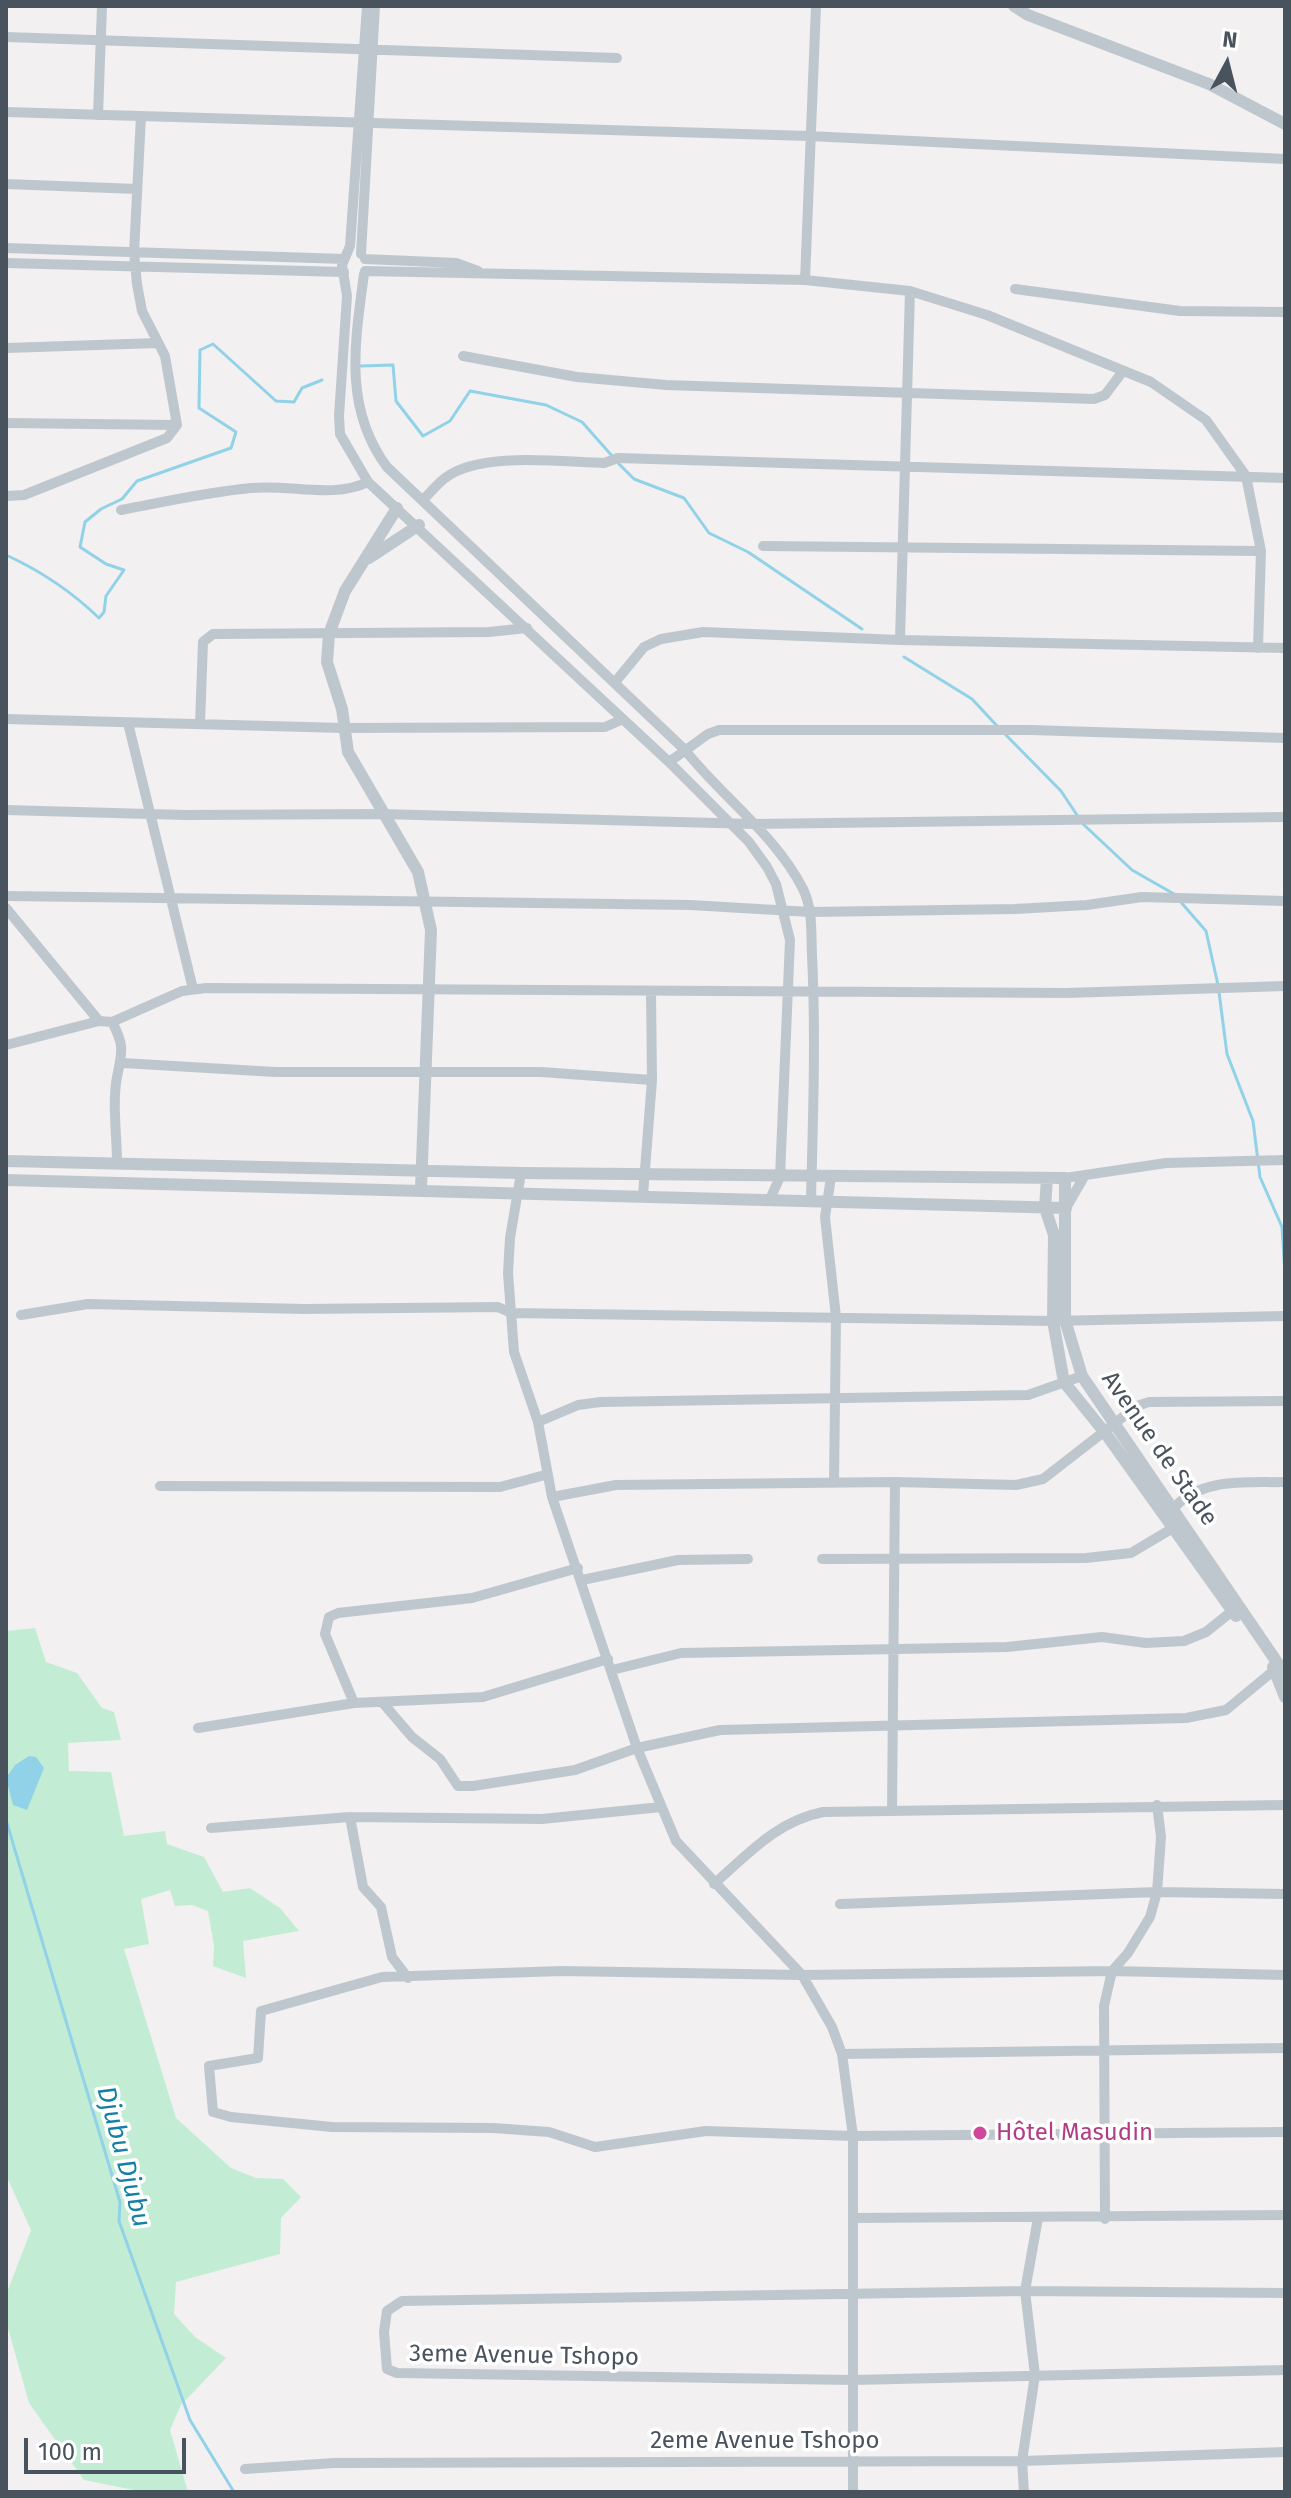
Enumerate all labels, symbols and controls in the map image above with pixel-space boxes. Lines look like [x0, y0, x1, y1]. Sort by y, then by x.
north arrow [1187, 24, 1267, 104]
text: N [1221, 25, 1239, 54]
street label: Avenue de Stade [1095, 1366, 1223, 1532]
water label: Djubu Djubu [89, 2083, 157, 2231]
place label: Hôtel Masudin [996, 2119, 1153, 2147]
marker: Hôtel Masudin [971, 2124, 989, 2142]
street label: 3eme Avenue Tshopo [409, 2340, 639, 2372]
scale bar [28, 2422, 190, 2472]
street label: 2eme Avenue Tshopo [650, 2427, 880, 2455]
text: 100 m [38, 2438, 102, 2466]

